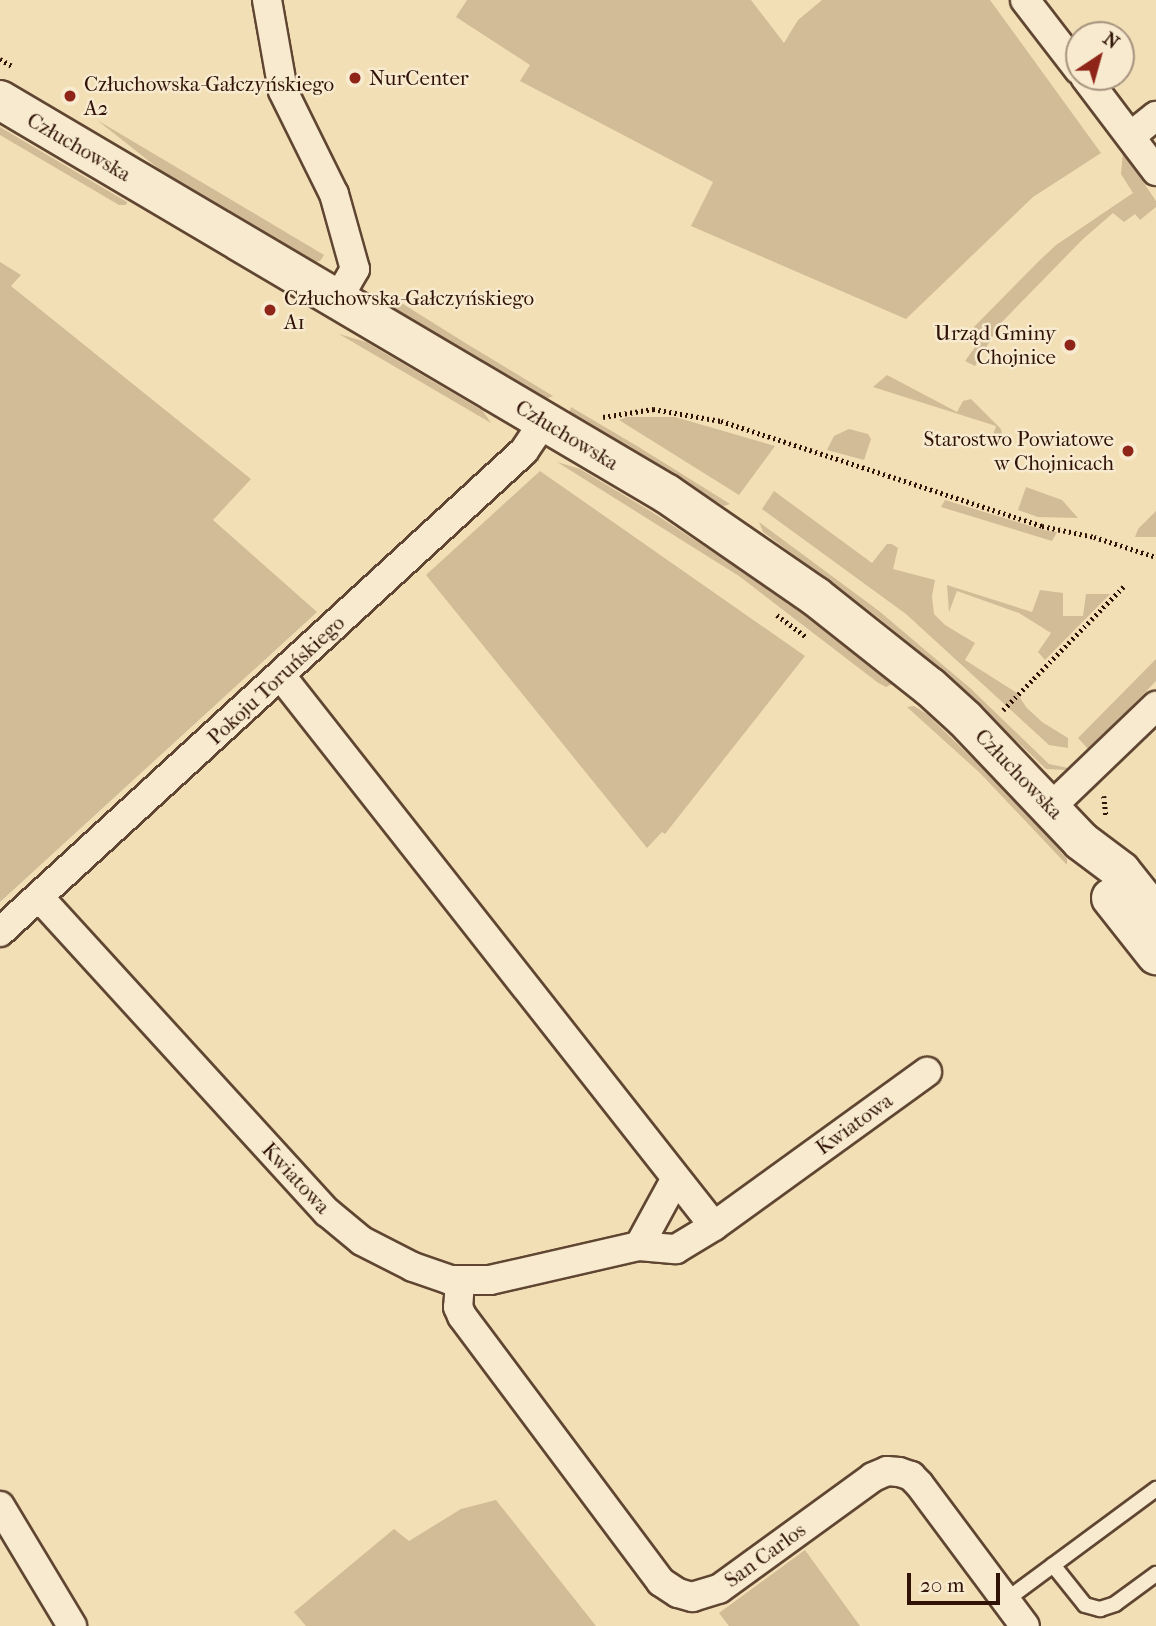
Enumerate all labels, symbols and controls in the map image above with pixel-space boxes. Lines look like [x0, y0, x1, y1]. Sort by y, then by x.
north arrow [1065, 21, 1135, 91]
text: N [1099, 27, 1123, 54]
place label: NurCenter [369, 65, 469, 91]
marker: NurCenter [347, 70, 363, 86]
place label: Człuchowska-Gałczyńskiego A2 [84, 71, 334, 121]
marker: Człuchowska-Gałczyńskiego A2 [62, 88, 78, 104]
street label: Człuchowska [23, 107, 135, 187]
place label: Człuchowska-Gałczyńskiego A1 [284, 285, 534, 335]
marker: Człuchowska-Gałczyńskiego A1 [262, 302, 278, 318]
place label: Urząd Gminy Chojnice [935, 320, 1056, 370]
marker: Urząd Gminy Chojnice [1062, 337, 1078, 353]
street label: Człuchowska [511, 394, 623, 476]
place label: Starostwo Powiatowe w Chojnicach [924, 426, 1114, 476]
marker: Starostwo Powiatowe w Chojnicach [1120, 443, 1136, 459]
street label: Pokoju Toruńskiego [202, 610, 350, 750]
street label: Człuchowska [970, 724, 1068, 824]
street label: Kwiatowa [811, 1088, 897, 1160]
street label: Kwiatowa [257, 1137, 335, 1219]
street label: San Carlos [720, 1517, 810, 1593]
scale bar [911, 1560, 1004, 1604]
text: 20 m [920, 1573, 964, 1597]

